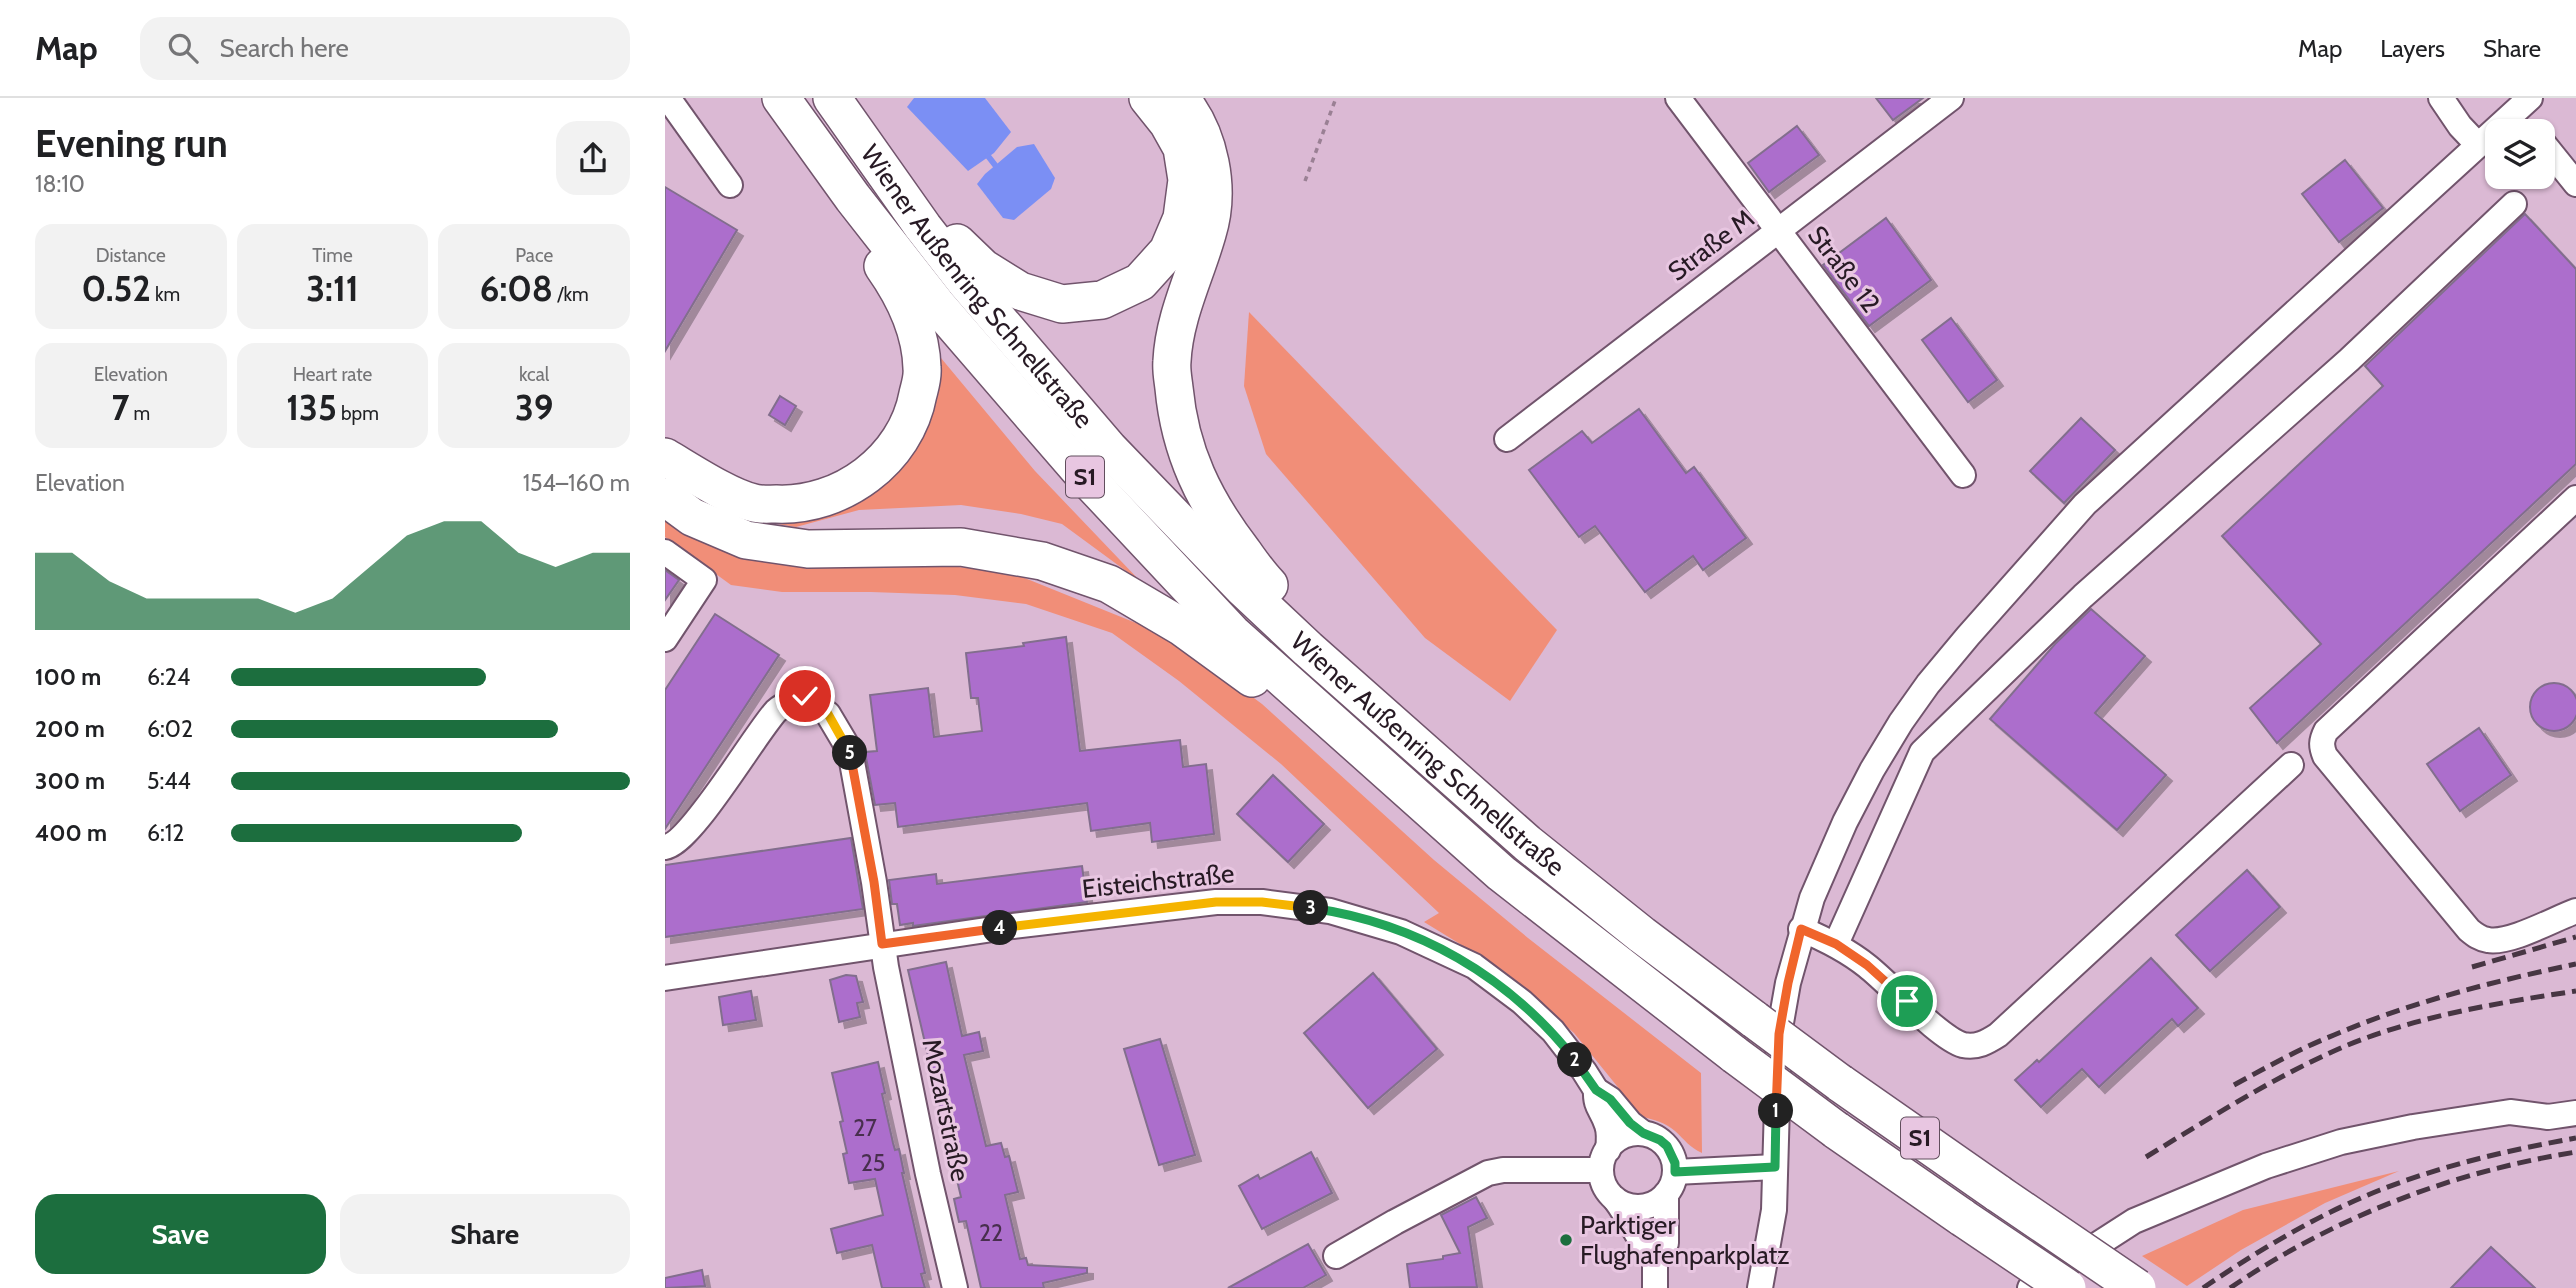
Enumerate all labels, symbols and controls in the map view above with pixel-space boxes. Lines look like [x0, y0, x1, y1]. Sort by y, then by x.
search box [140, 17, 630, 80]
text: Map [35, 28, 98, 68]
icon: search [164, 29, 202, 67]
text: Search here [220, 32, 349, 64]
text: Map [2298, 34, 2342, 63]
text: Layers [2380, 34, 2445, 63]
text: Share [2483, 34, 2541, 63]
map controls [2485, 119, 2555, 189]
button: layers [2485, 119, 2555, 189]
text: Evening run [35, 120, 228, 167]
button: share [556, 121, 630, 195]
street label: Wiener Außenring Schnellstraße [854, 139, 1100, 435]
text: 18:10 [35, 170, 85, 198]
street label: Straße M [1662, 202, 1760, 288]
street label: Straße 12 [1801, 219, 1887, 319]
text: Distance [96, 244, 166, 267]
text: Time [312, 244, 353, 267]
text: Pace [515, 244, 553, 267]
text: 0.52 [81, 267, 151, 310]
text: 3:11 [306, 267, 359, 310]
text: 6:08 [480, 267, 553, 310]
text: km [151, 283, 180, 306]
text: /km [553, 283, 589, 306]
text: Elevation [94, 363, 168, 386]
text: Heart rate [293, 363, 372, 386]
text: kcal [519, 363, 549, 386]
text: 7 [111, 386, 129, 429]
text: 135 [286, 386, 337, 429]
text: 39 [515, 386, 553, 429]
text: m [129, 402, 150, 425]
text: bpm [337, 402, 379, 425]
road number: S1 [1066, 456, 1104, 498]
text: Elevation [35, 469, 125, 497]
text: 154–160 m [523, 469, 630, 497]
street label: Wiener Außenring Schnellstraße [1284, 625, 1571, 883]
text: 100 m [35, 663, 101, 691]
text: 6:24 [147, 663, 190, 691]
pin [775, 666, 835, 726]
icon: check [786, 677, 824, 715]
text: 200 m [35, 715, 105, 743]
text: 6:02 [147, 715, 193, 743]
pin: 5 [833, 736, 867, 770]
text: 5 [844, 741, 855, 764]
text: 300 m [35, 767, 105, 795]
text: 5:44 [147, 767, 191, 795]
text: 400 m [35, 819, 107, 847]
text: 6:12 [147, 819, 184, 847]
street label: Eisteichstraße [1080, 857, 1236, 905]
pin: 3 [1293, 890, 1329, 926]
text: 3 [1305, 896, 1316, 919]
pin: 4 [983, 910, 1017, 946]
text: 4 [994, 916, 1005, 939]
pin [1877, 971, 1937, 1031]
icon: arrive [1888, 982, 1926, 1020]
street label: Mozartstraße [915, 1036, 977, 1184]
pin: 2 [1557, 1042, 1593, 1077]
text: 2 [1569, 1048, 1580, 1071]
pin: 1 [1759, 1094, 1793, 1128]
text: 1 [1772, 1099, 1779, 1122]
house number: 27 [853, 1114, 877, 1142]
road number: S1 [1901, 1118, 1939, 1158]
house number: 25 [861, 1149, 885, 1177]
button: Save [35, 1194, 326, 1274]
button: Share [340, 1194, 630, 1274]
place label: Parktiger Flughafenparkplatz [1580, 1209, 1790, 1271]
house number: 22 [979, 1219, 1003, 1247]
marker: Parktiger Flughafenparkplatz [1558, 1232, 1574, 1248]

